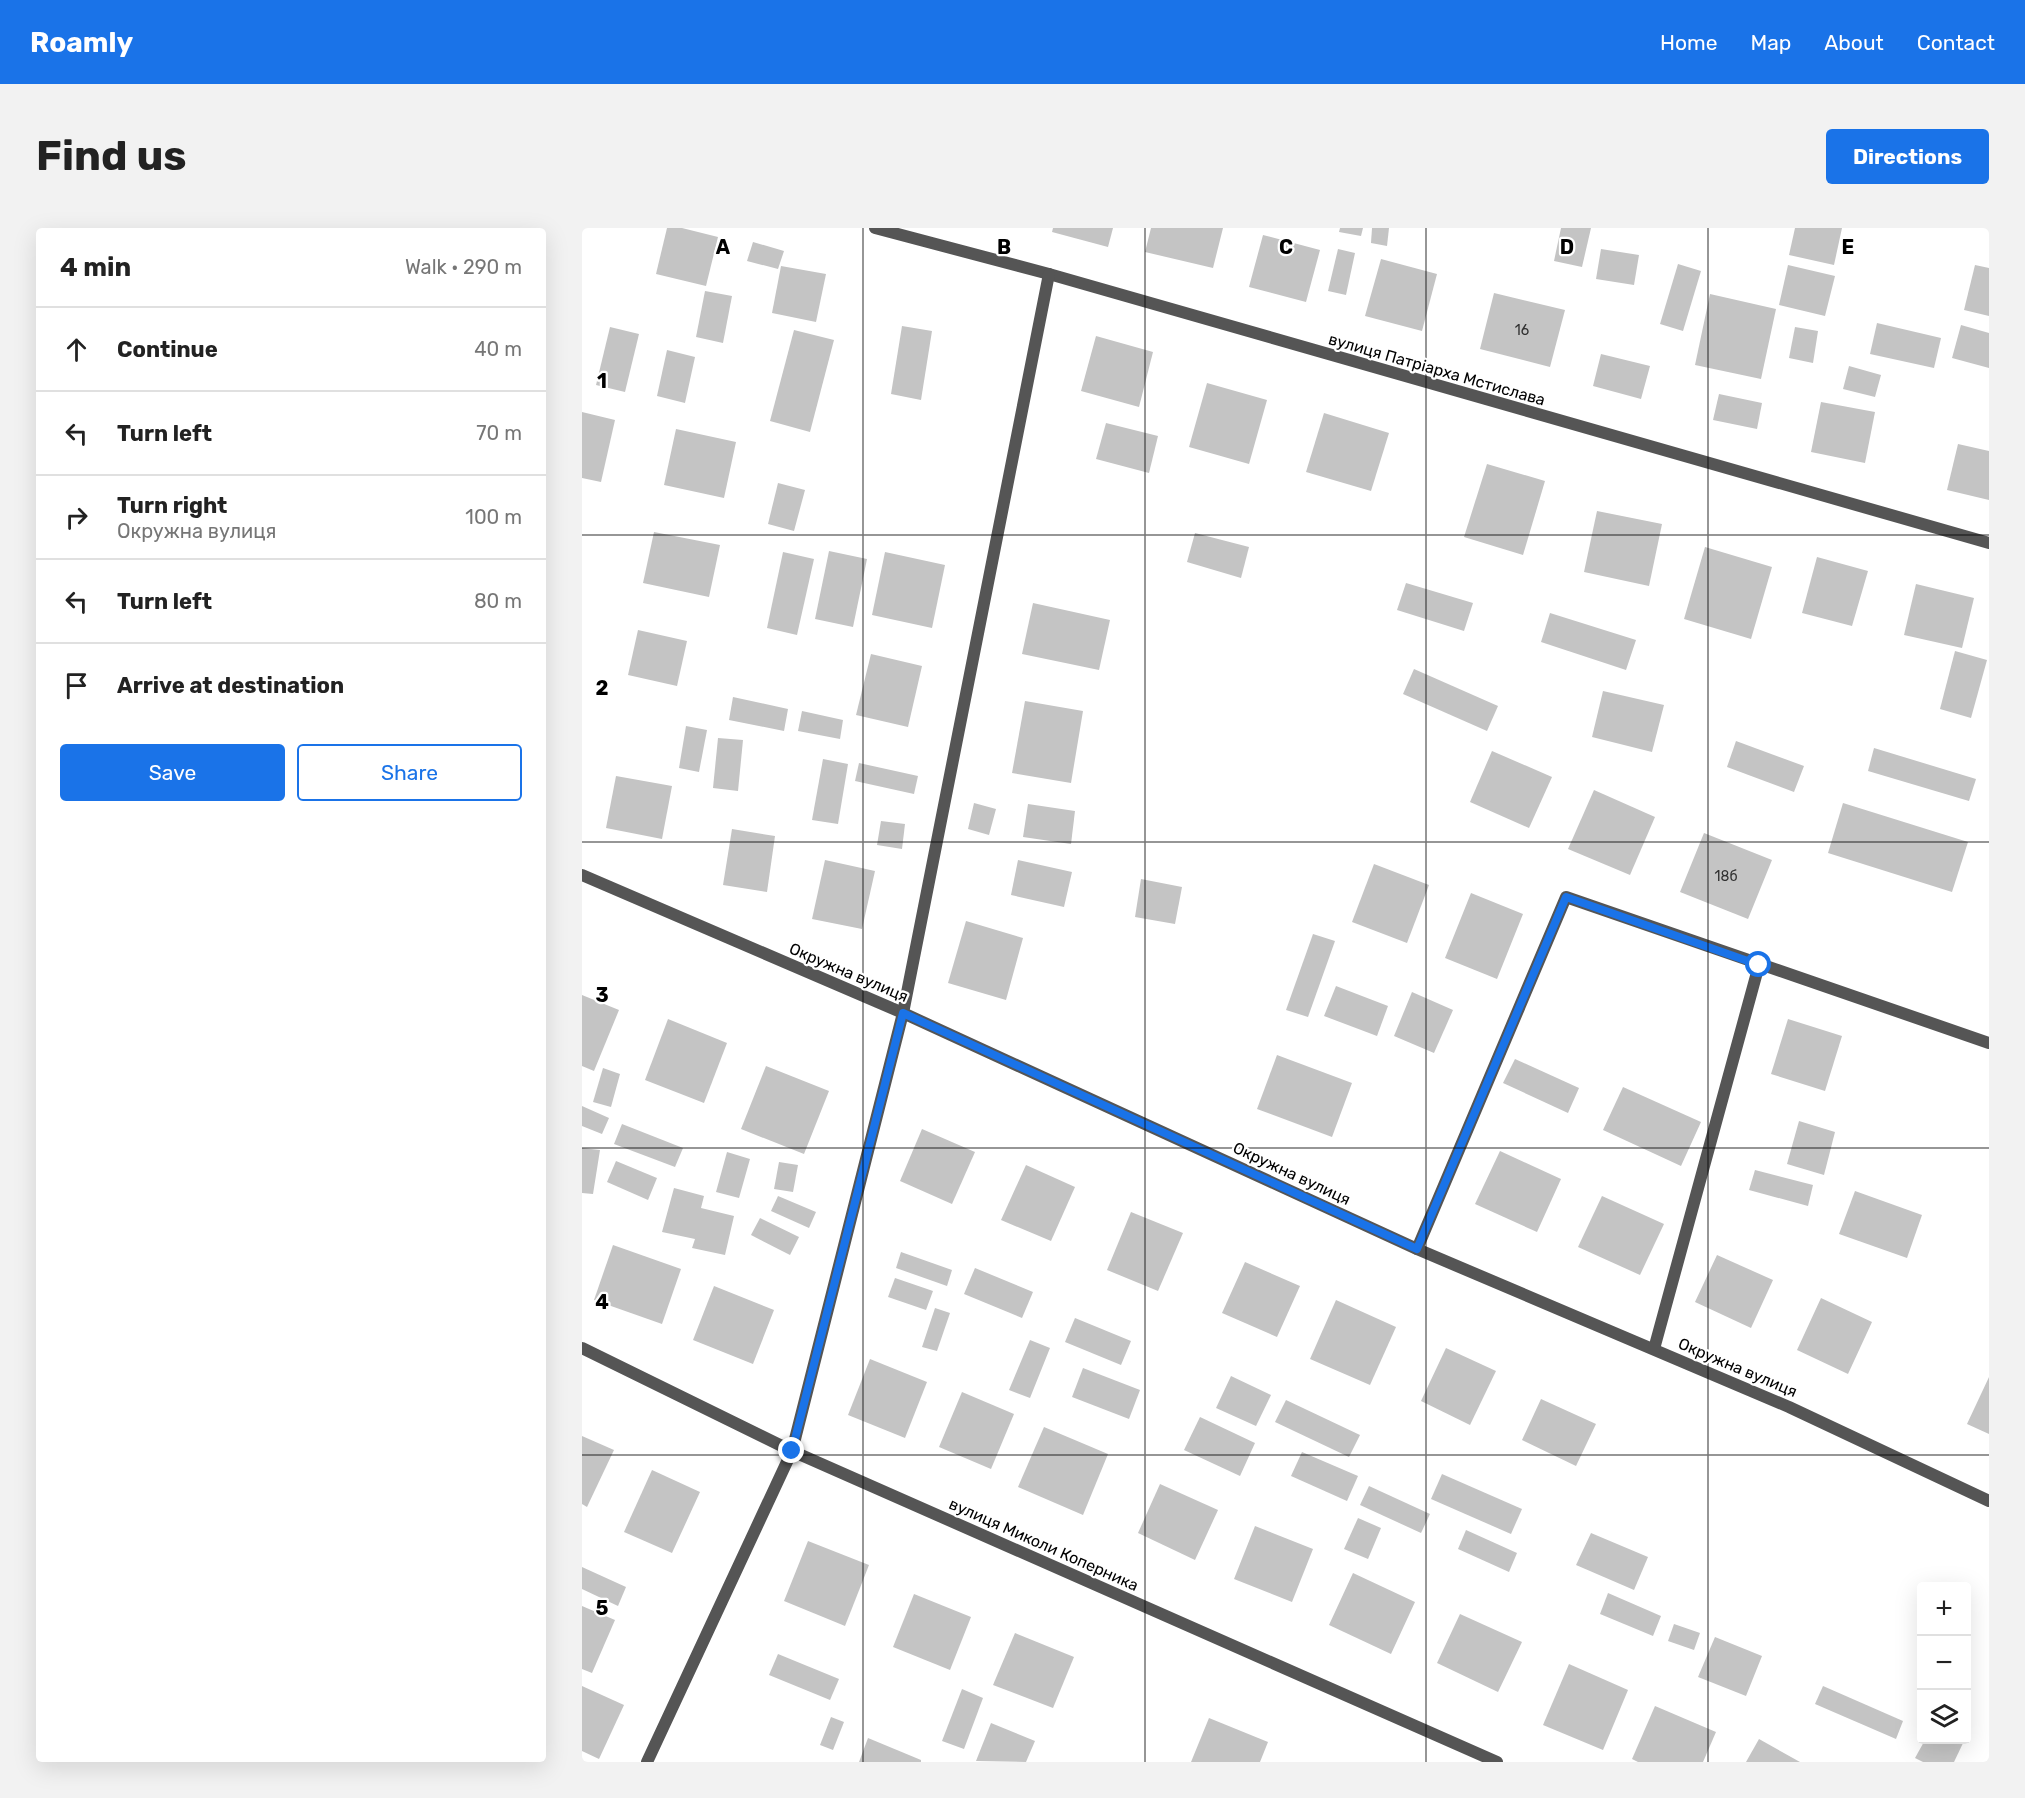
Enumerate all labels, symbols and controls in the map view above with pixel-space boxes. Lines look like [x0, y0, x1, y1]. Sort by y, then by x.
text: Roamly [30, 26, 133, 59]
text: Home [1660, 30, 1717, 55]
text: Map [1750, 30, 1791, 55]
text: About [1824, 30, 1884, 55]
text: Contact [1917, 30, 1995, 55]
button: Directions [1826, 129, 1989, 184]
text: Find us [36, 131, 187, 181]
text: A [716, 235, 731, 259]
text: B [997, 235, 1011, 259]
text: C [1279, 235, 1293, 259]
text: D [1560, 235, 1574, 259]
text: E [1842, 235, 1854, 259]
text: 4 min [60, 252, 131, 283]
text: Walk · 290 m [405, 255, 522, 279]
house number: 16 [1515, 322, 1529, 339]
street label: вулиця Патріарха Мстислава [1326, 329, 1547, 410]
icon: ahead [60, 333, 93, 366]
text: Continue [117, 336, 218, 363]
text: 40 m [474, 337, 522, 361]
text: 1 [597, 369, 607, 393]
icon: left [60, 417, 93, 450]
text: Turn left [117, 420, 212, 447]
text: 70 m [476, 421, 522, 445]
text: Turn right [117, 492, 227, 519]
icon: right [60, 501, 93, 534]
text: 100 m [465, 505, 522, 529]
text: Окружна вулиця [117, 519, 276, 543]
icon: left [60, 585, 93, 618]
text: Turn left [117, 588, 212, 615]
text: 80 m [474, 589, 522, 613]
icon: arrive [60, 669, 93, 702]
text: Arrive at destination [117, 672, 344, 699]
text: 2 [596, 676, 609, 700]
button: Save [60, 744, 285, 801]
button: Share [297, 744, 522, 801]
house number: 18б [1714, 868, 1738, 885]
street label: Окружна вулиця [786, 939, 911, 1006]
route start [1745, 951, 1771, 977]
text: 3 [595, 983, 609, 1007]
street label: Окружна вулиця [1230, 1138, 1354, 1209]
text: 4 [595, 1290, 609, 1314]
street label: Окружна вулиця [1675, 1334, 1800, 1401]
route end [778, 1437, 804, 1463]
street label: вулиця Миколи Коперника [946, 1494, 1141, 1595]
map controls [1917, 1582, 1971, 1744]
button: + [1917, 1582, 1971, 1636]
text: 5 [596, 1596, 609, 1620]
button: − [1917, 1636, 1971, 1690]
button: layers [1917, 1690, 1971, 1744]

